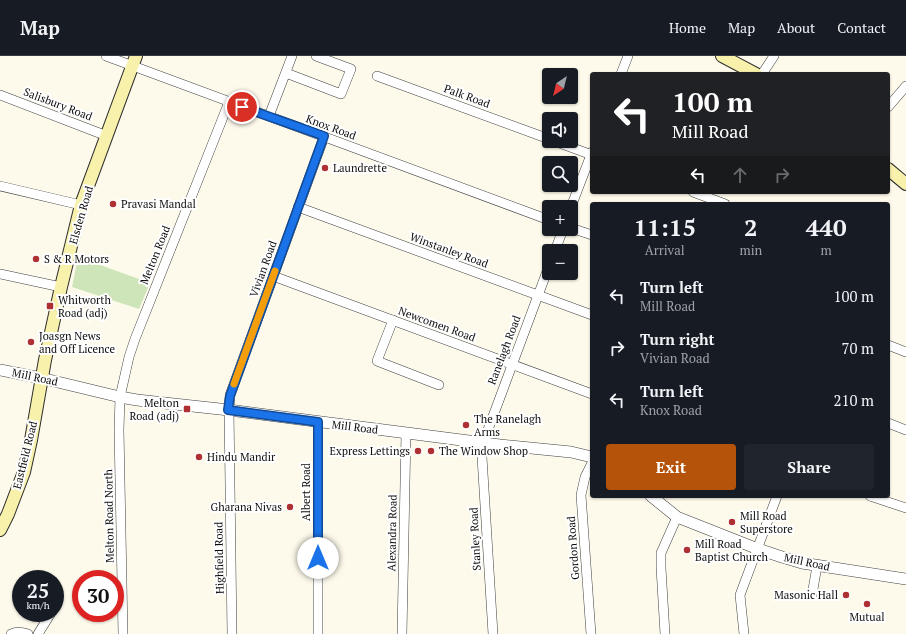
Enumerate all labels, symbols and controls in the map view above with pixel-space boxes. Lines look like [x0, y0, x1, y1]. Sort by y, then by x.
text: Map [20, 15, 60, 40]
text: Home [669, 18, 706, 37]
text: Map [728, 18, 755, 37]
text: About [777, 18, 815, 37]
text: Contact [837, 18, 886, 37]
north arrow [542, 68, 578, 104]
map controls [542, 68, 578, 280]
street label: Palk Road [442, 81, 492, 111]
text: 100 m [672, 83, 753, 120]
street label: Salisbury Road [22, 85, 94, 123]
icon: left [606, 88, 658, 140]
pin [225, 90, 259, 124]
icon: arrive [231, 96, 253, 118]
street label: Knox Road [304, 111, 358, 143]
button: sound [542, 112, 578, 148]
text: Mill Road [672, 119, 748, 143]
button: search [542, 156, 578, 192]
place label: Laundrette [333, 161, 387, 175]
marker: Laundrette [320, 163, 330, 173]
icon: left [687, 164, 709, 186]
icon: ahead [729, 164, 751, 186]
icon: right [771, 164, 793, 186]
street label: Elsden Road [66, 184, 96, 246]
place label: Pravasi Mandal [121, 197, 196, 211]
marker: Pravasi Mandal [108, 199, 118, 209]
button: + [542, 200, 578, 236]
text: 11:15 [633, 211, 696, 243]
text: 2 [744, 211, 758, 243]
text: 440 [806, 211, 846, 243]
street label: Melton Road [137, 223, 173, 287]
street label: Winstanley Road [408, 229, 490, 271]
street label: Vivian Road [246, 239, 280, 299]
text: Arrival [645, 241, 685, 259]
text: min [739, 241, 762, 259]
text: m [821, 241, 832, 259]
button: − [542, 244, 578, 280]
place label: S & R Motors [44, 252, 109, 266]
marker: S & R Motors [31, 254, 41, 264]
text: Turn left [640, 277, 704, 297]
icon: left [606, 285, 628, 307]
text: 100 m [833, 286, 874, 306]
place label: Whitworth Road (adj) [58, 293, 111, 320]
text: Mill Road [640, 297, 695, 315]
marker: Whitworth Road (adj) [45, 301, 55, 311]
street label: Newcomen Road [396, 304, 478, 344]
street label: Ranelagh Road [484, 313, 524, 387]
place label: Joasgn News and Off Licence [39, 329, 115, 356]
text: Turn right [640, 329, 715, 349]
marker: Joasgn News and Off Licence [26, 337, 36, 347]
icon: right [606, 337, 628, 359]
text: 70 m [841, 338, 874, 358]
text: Vivian Road [640, 349, 710, 367]
street label: Mill Road [11, 365, 59, 389]
text: Turn left [640, 381, 704, 401]
icon: left [606, 389, 628, 411]
text: 210 m [833, 390, 874, 410]
place label: Melton Road (adj) [129, 396, 179, 423]
text: Knox Road [640, 401, 702, 419]
marker: Melton Road (adj) [182, 404, 192, 414]
place label: The Ranelagh Arms [474, 412, 542, 439]
street label: Mill Road [331, 417, 379, 437]
street label: Eastfield Road [10, 420, 40, 490]
marker: The Ranelagh Arms [461, 420, 471, 430]
place label: Express Lettings [330, 444, 410, 458]
place label: The Window Shop [439, 444, 528, 458]
button: Exit [606, 444, 736, 490]
button: Share [744, 444, 874, 490]
marker: Express Lettings [413, 446, 423, 456]
marker: The Window Shop [426, 446, 436, 456]
place label: Hindu Mandir [207, 450, 276, 464]
marker: Hindu Mandir [194, 452, 204, 462]
street label: Albert Road [299, 463, 313, 521]
street label: Melton Road North [101, 468, 117, 563]
street label: Alexandra Road [384, 494, 400, 572]
place label: Gharana Nivas [211, 500, 282, 514]
marker: Gharana Nivas [285, 502, 295, 512]
street label: Stanley Road [466, 507, 484, 571]
place label: Mill Road Superstore [740, 509, 793, 536]
street label: Gordon Road [564, 516, 582, 580]
marker: Mill Road Superstore [727, 517, 737, 527]
street label: Highfield Road [211, 522, 227, 594]
position arrow [297, 537, 339, 579]
place label: Mill Road Baptist Church [695, 537, 769, 564]
marker: Mill Road Baptist Church [682, 545, 692, 555]
street label: Mill Road [783, 550, 831, 574]
speed limit sign: 30 [72, 570, 124, 622]
text: 25 [27, 577, 49, 604]
place label: Masonic Hall [774, 588, 838, 602]
marker: Masonic Hall [841, 590, 851, 600]
text: km/h [26, 599, 50, 612]
marker: Mutual [862, 599, 872, 609]
place label: Mutual [849, 610, 885, 624]

